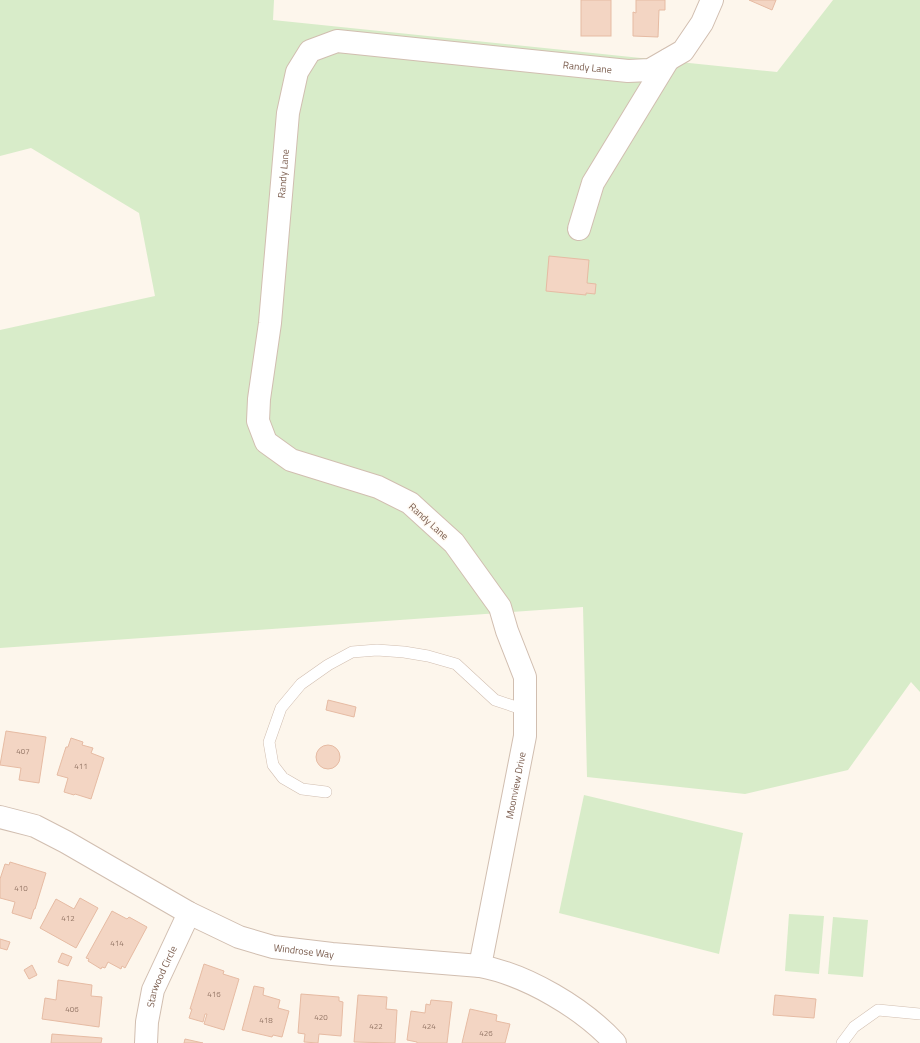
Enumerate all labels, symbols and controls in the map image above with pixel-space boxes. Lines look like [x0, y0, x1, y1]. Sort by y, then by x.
street label: Randy Lane [562, 57, 613, 77]
street label: Randy Lane [274, 148, 293, 199]
street label: Randy Lane [405, 499, 452, 543]
house number: 407 [16, 745, 30, 757]
street label: Moonview Drive [502, 751, 530, 820]
house number: 411 [74, 760, 88, 772]
house number: 410 [14, 882, 28, 894]
house number: 412 [61, 912, 75, 924]
house number: 414 [110, 937, 124, 949]
street label: Windrose Way [273, 940, 335, 962]
street label: Starwood Circle [143, 943, 181, 1009]
house number: 416 [207, 988, 221, 1000]
house number: 406 [65, 1003, 79, 1015]
house number: 420 [314, 1011, 328, 1023]
house number: 418 [259, 1014, 273, 1026]
house number: 422 [369, 1020, 383, 1032]
house number: 424 [422, 1020, 436, 1032]
house number: 426 [479, 1027, 493, 1039]

